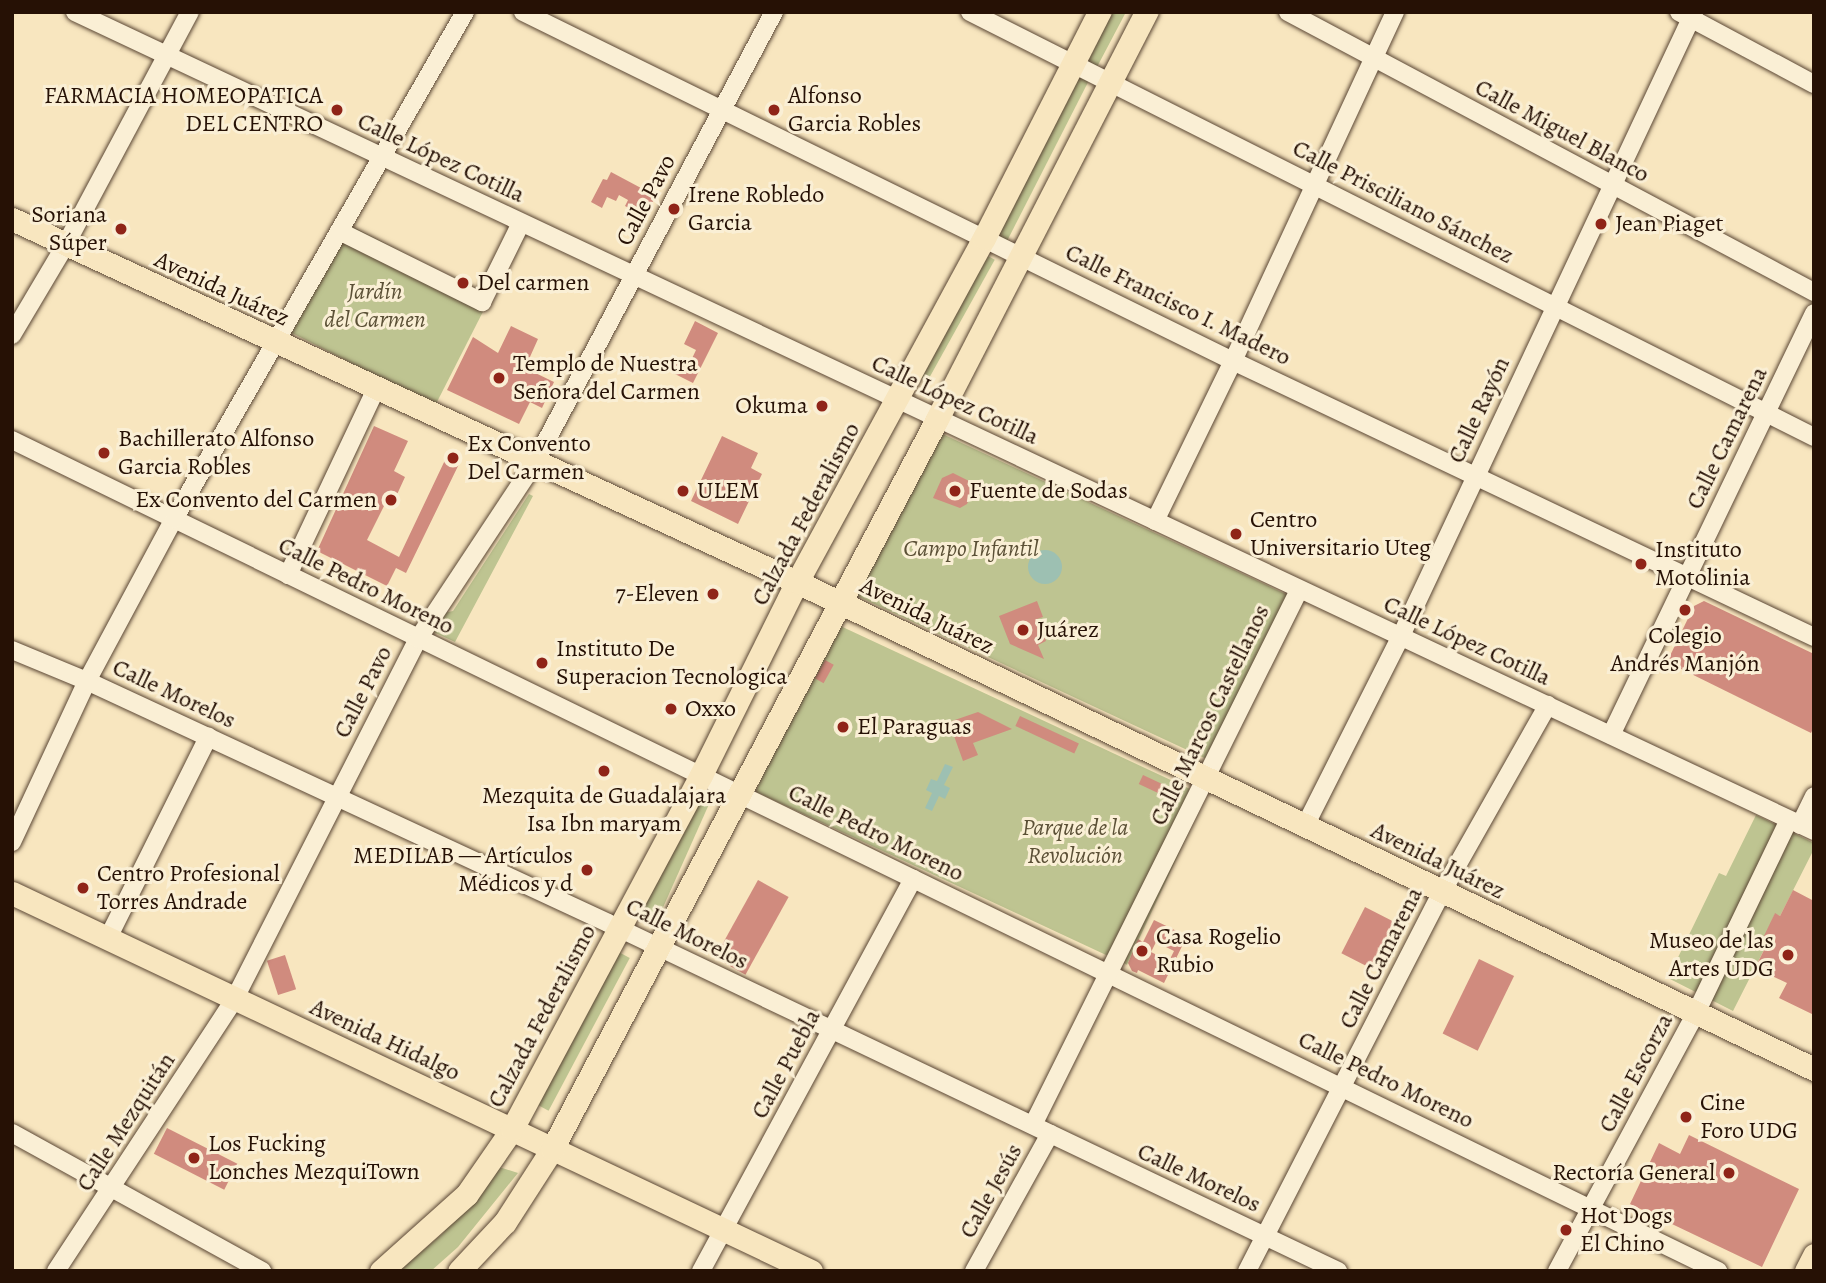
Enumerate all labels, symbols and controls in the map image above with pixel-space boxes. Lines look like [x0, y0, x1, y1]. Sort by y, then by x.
street label: Calle Miguel Blanco [1470, 73, 1654, 189]
place label: FARMACIA HOMEOPATICA DEL CENTRO [44, 82, 323, 138]
place label: Alfonso Garcia Robles [788, 82, 921, 138]
marker: FARMACIA HOMEOPATICA DEL CENTRO [329, 102, 345, 118]
marker: Alfonso Garcia Robles [766, 102, 782, 118]
street label: Calle López Cotilla [353, 107, 529, 209]
street label: Calle Prisciliano Sánchez [1288, 134, 1518, 270]
street label: Calle Pavo [610, 149, 682, 251]
place label: Irene Robledo Garcia [688, 181, 824, 237]
place label: Soriana Súper [31, 201, 107, 257]
marker: Irene Robledo Garcia [666, 201, 682, 217]
place label: Jean Piaget [1615, 210, 1723, 238]
marker: Jean Piaget [1593, 216, 1609, 232]
marker: Soriana Súper [113, 221, 129, 237]
street label: Calle Francisco I. Madero [1060, 238, 1296, 372]
street label: Avenida Juárez [150, 245, 294, 333]
place label: Del carmen [477, 269, 589, 297]
marker: Del carmen [455, 275, 471, 291]
park label: Jardín del Carmen [324, 278, 426, 334]
street label: Calle López Cotilla [867, 349, 1043, 451]
place label: Templo de Nuestra Señora del Carmen [513, 350, 700, 406]
street label: Calle Rayón [1442, 352, 1516, 468]
street label: Calle Camarena [1680, 362, 1774, 514]
marker: Templo de Nuestra Señora del Carmen [491, 370, 507, 386]
place label: Okuma [735, 392, 808, 420]
marker: Okuma [814, 398, 830, 414]
street label: Calzada Federalismo [746, 418, 866, 610]
place label: Bachillerato Alfonso Garcia Robles [118, 425, 314, 481]
place label: Ex Convento Del Carmen [467, 430, 591, 486]
marker: Bachillerato Alfonso Garcia Robles [96, 445, 112, 461]
marker: Ex Convento Del Carmen [445, 450, 461, 466]
place label: ULEM [697, 477, 760, 505]
place label: Fuente de Sodas [969, 477, 1128, 505]
marker: ULEM [675, 483, 691, 499]
marker: Fuente de Sodas [947, 483, 963, 499]
place label: Ex Convento del Carmen [135, 486, 377, 514]
marker: Ex Convento del Carmen [383, 492, 399, 508]
place label: Centro Universitario Uteg [1250, 506, 1431, 562]
marker: Centro Universitario Uteg [1228, 526, 1244, 542]
street label: Calle Pedro Moreno [274, 531, 458, 641]
park label: Campo Infantil [903, 535, 1039, 563]
place label: Instituto Motolinia [1655, 536, 1750, 592]
marker: Instituto Motolinia [1633, 556, 1649, 572]
street label: Avenida Juárez [855, 571, 999, 661]
place label: 7-Eleven [616, 580, 699, 608]
marker: 7-Eleven [705, 586, 721, 602]
street label: Calle López Cotilla [1379, 590, 1555, 692]
street label: Calle Marcos Castellanos [1144, 600, 1276, 830]
marker: Colegio Andrés Manjón [1677, 602, 1693, 618]
place label: Juárez [1037, 616, 1099, 644]
marker: Juárez [1015, 622, 1031, 638]
place label: Colegio Andrés Manjón [1610, 622, 1760, 678]
place label: Instituto De Superacion Tecnologica [556, 635, 787, 691]
street label: Calle Pavo [328, 641, 398, 743]
street label: Calle Morelos [108, 653, 240, 735]
marker: Instituto De Superacion Tecnologica [534, 655, 550, 671]
place label: Oxxo [685, 695, 736, 723]
marker: Oxxo [663, 701, 679, 717]
place label: El Paraguas [857, 713, 972, 741]
marker: El Paraguas [835, 719, 851, 735]
marker: Mezquita de Guadalajara Isa Ibn maryam [596, 763, 612, 779]
street label: Calle Pedro Moreno [784, 778, 968, 888]
place label: Mezquita de Guadalajara Isa Ibn maryam [482, 782, 726, 838]
park label: Parque de la Revolución [1022, 814, 1128, 870]
street label: Avenida Juárez [1366, 816, 1510, 906]
place label: MEDILAB — Artículos Médicos y d [352, 842, 573, 898]
place label: Centro Profesional Torres Andrade [97, 860, 280, 916]
marker: MEDILAB — Artículos Médicos y d [579, 862, 595, 878]
marker: Centro Profesional Torres Andrade [75, 880, 91, 896]
street label: Calle Camarena [1333, 882, 1429, 1034]
street label: Calle Morelos [621, 892, 753, 976]
street label: Calzada Federalismo [482, 920, 602, 1112]
place label: Casa Rogelio Rubio [1156, 923, 1281, 979]
place label: Museo de las Artes UDG [1649, 927, 1774, 983]
marker: Casa Rogelio Rubio [1134, 943, 1150, 959]
marker: Museo de las Artes UDG [1780, 947, 1796, 963]
street label: Avenida Hidalgo [306, 993, 464, 1087]
street label: Calle Puebla [745, 1004, 827, 1124]
street label: Calle Escorza [1593, 1009, 1679, 1137]
street label: Calle Pedro Moreno [1294, 1025, 1478, 1135]
street label: Calle Mezquitán [71, 1047, 181, 1197]
place label: Cine Foro UDG [1700, 1089, 1798, 1145]
marker: Cine Foro UDG [1678, 1109, 1694, 1125]
place label: Los Fucking Lonches MezquiTown [208, 1130, 420, 1186]
street label: Calle Morelos [1133, 1137, 1265, 1219]
street label: Calle Jesús [953, 1139, 1029, 1243]
marker: Los Fucking Lonches MezquiTown [186, 1150, 202, 1166]
place label: Rectoría General [1552, 1159, 1715, 1187]
marker: Rectoría General [1721, 1165, 1737, 1181]
place label: Hot Dogs El Chino [1580, 1202, 1673, 1258]
marker: Hot Dogs El Chino [1558, 1222, 1574, 1238]

